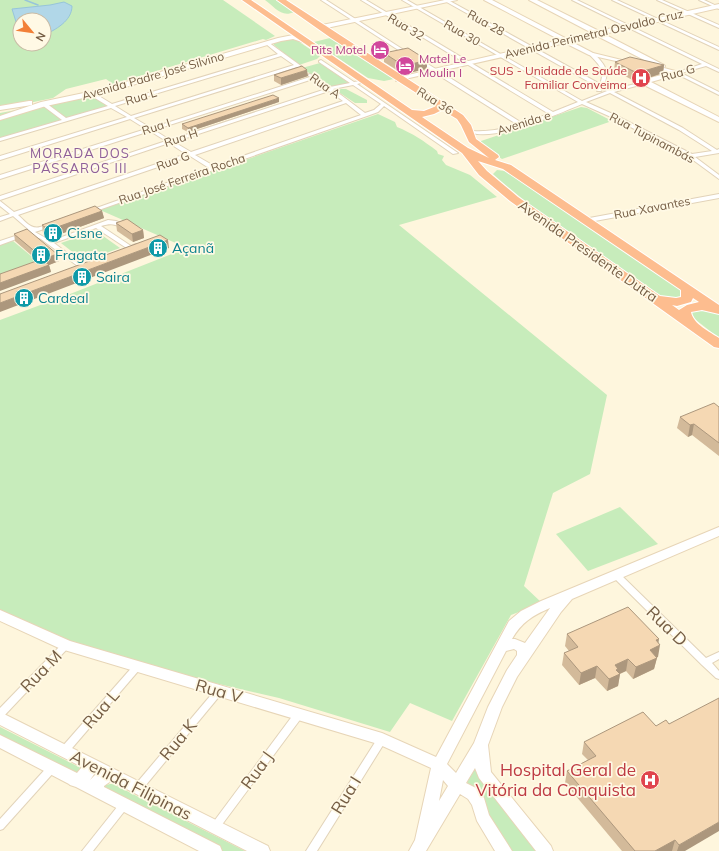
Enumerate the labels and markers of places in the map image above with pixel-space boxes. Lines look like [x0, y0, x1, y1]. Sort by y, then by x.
hotel icon: Rits Motel [369, 39, 391, 61]
place label: Rits Motel [311, 42, 366, 57]
place label: Matel Le Moulin I [419, 51, 466, 80]
hotel icon: Matel Le Moulin I [394, 55, 416, 77]
place label: SUS - Unidade de Saúde Familiar Conveima [490, 63, 627, 92]
hospital icon: SUS - Unidade de Saúde Familiar Conveima [630, 67, 652, 89]
building icon: Cisne [42, 222, 64, 244]
place label: Cisne [67, 224, 103, 242]
building icon: Açanã [147, 237, 169, 259]
place label: Açanã [172, 239, 214, 257]
building icon: Fragata [30, 244, 52, 266]
place label: Fragata [55, 246, 106, 264]
building icon: Saira [71, 266, 93, 288]
place label: Saira [96, 268, 130, 286]
building icon: Cardeal [13, 287, 35, 309]
place label: Cardeal [38, 289, 89, 307]
place label: Hospital Geral de Vitória da Conquista [476, 759, 636, 800]
hospital icon: Hospital Geral de Vitória da Conquista [639, 769, 661, 791]

